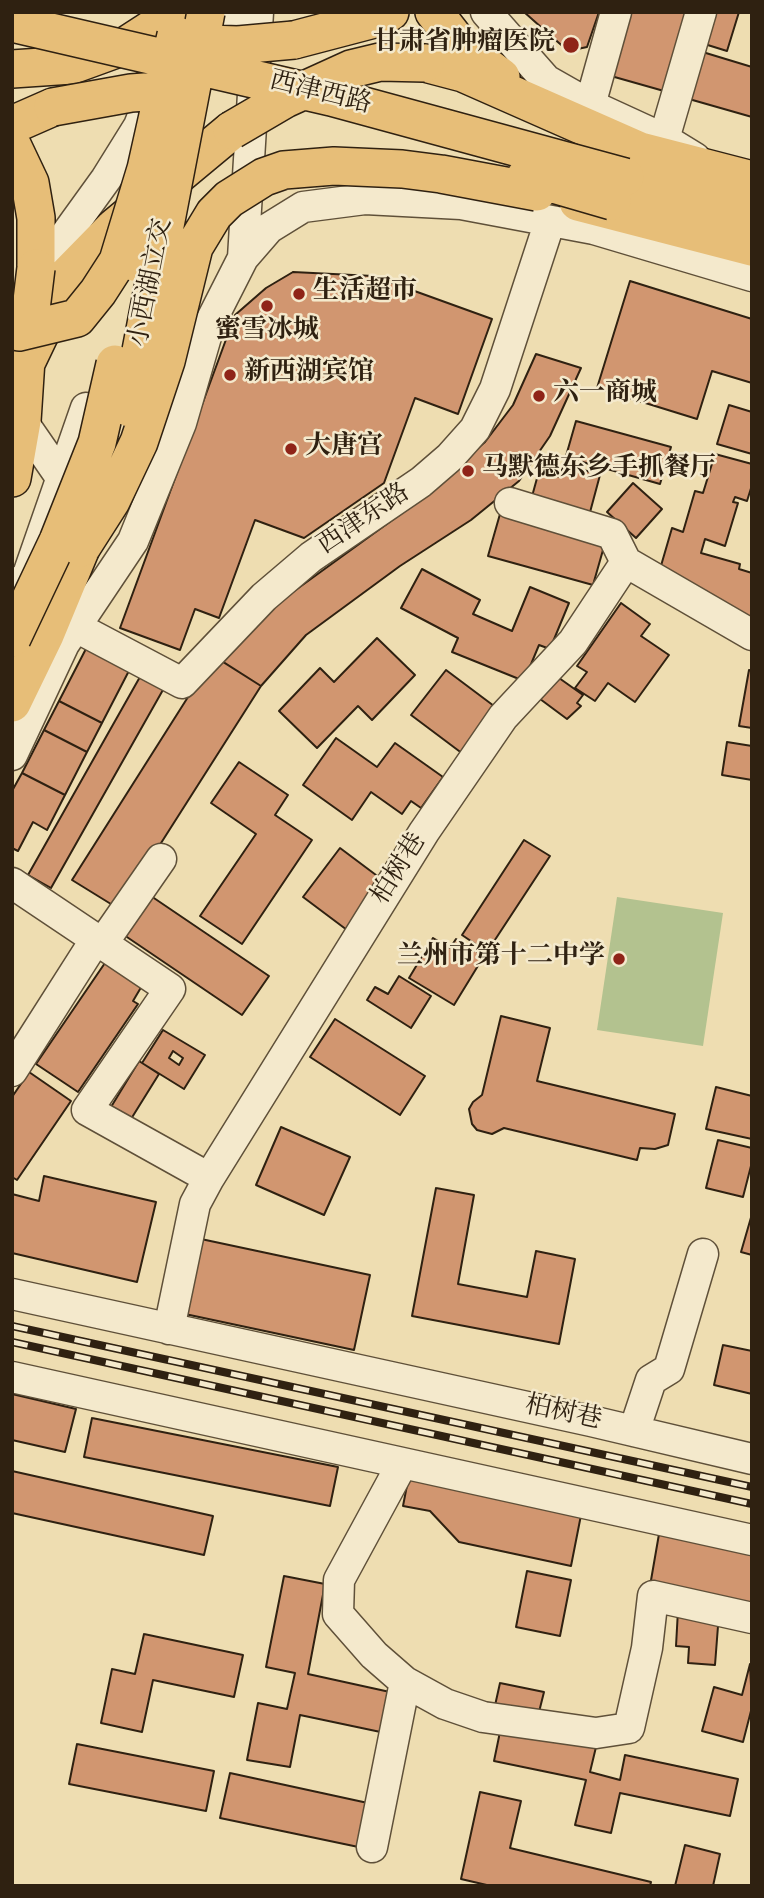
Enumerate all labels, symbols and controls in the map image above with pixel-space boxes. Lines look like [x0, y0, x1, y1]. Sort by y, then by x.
place label: 甘肃省肿瘤医院 [373, 29, 555, 61]
marker: 甘肃省肿瘤医院 [561, 35, 581, 55]
street label: 西津西路 [266, 67, 374, 123]
street label: 小西湖立交 [125, 216, 181, 350]
place label: 生活超市 [313, 278, 417, 310]
marker: 生活超市 [291, 286, 307, 302]
marker: 蜜雪冰城 [259, 298, 275, 314]
place label: 蜜雪冰城 [215, 317, 319, 349]
place label: 新西湖宾馆 [244, 359, 374, 391]
marker: 新西湖宾馆 [222, 367, 238, 383]
place label: 六一商城 [553, 380, 657, 412]
marker: 六一商城 [531, 388, 547, 404]
place label: 大唐宫 [305, 433, 383, 465]
marker: 大唐宫 [283, 441, 299, 457]
place label: 马默德东乡手抓餐厅 [482, 455, 716, 487]
marker: 马默德东乡手抓餐厅 [460, 463, 476, 479]
street label: 西津东路 [313, 479, 417, 563]
street label: 柏树巷 [367, 829, 435, 911]
place label: 兰州市第十二中学 [397, 943, 605, 975]
marker: 兰州市第十二中学 [611, 951, 627, 967]
street label: 柏树巷 [522, 1392, 604, 1438]

